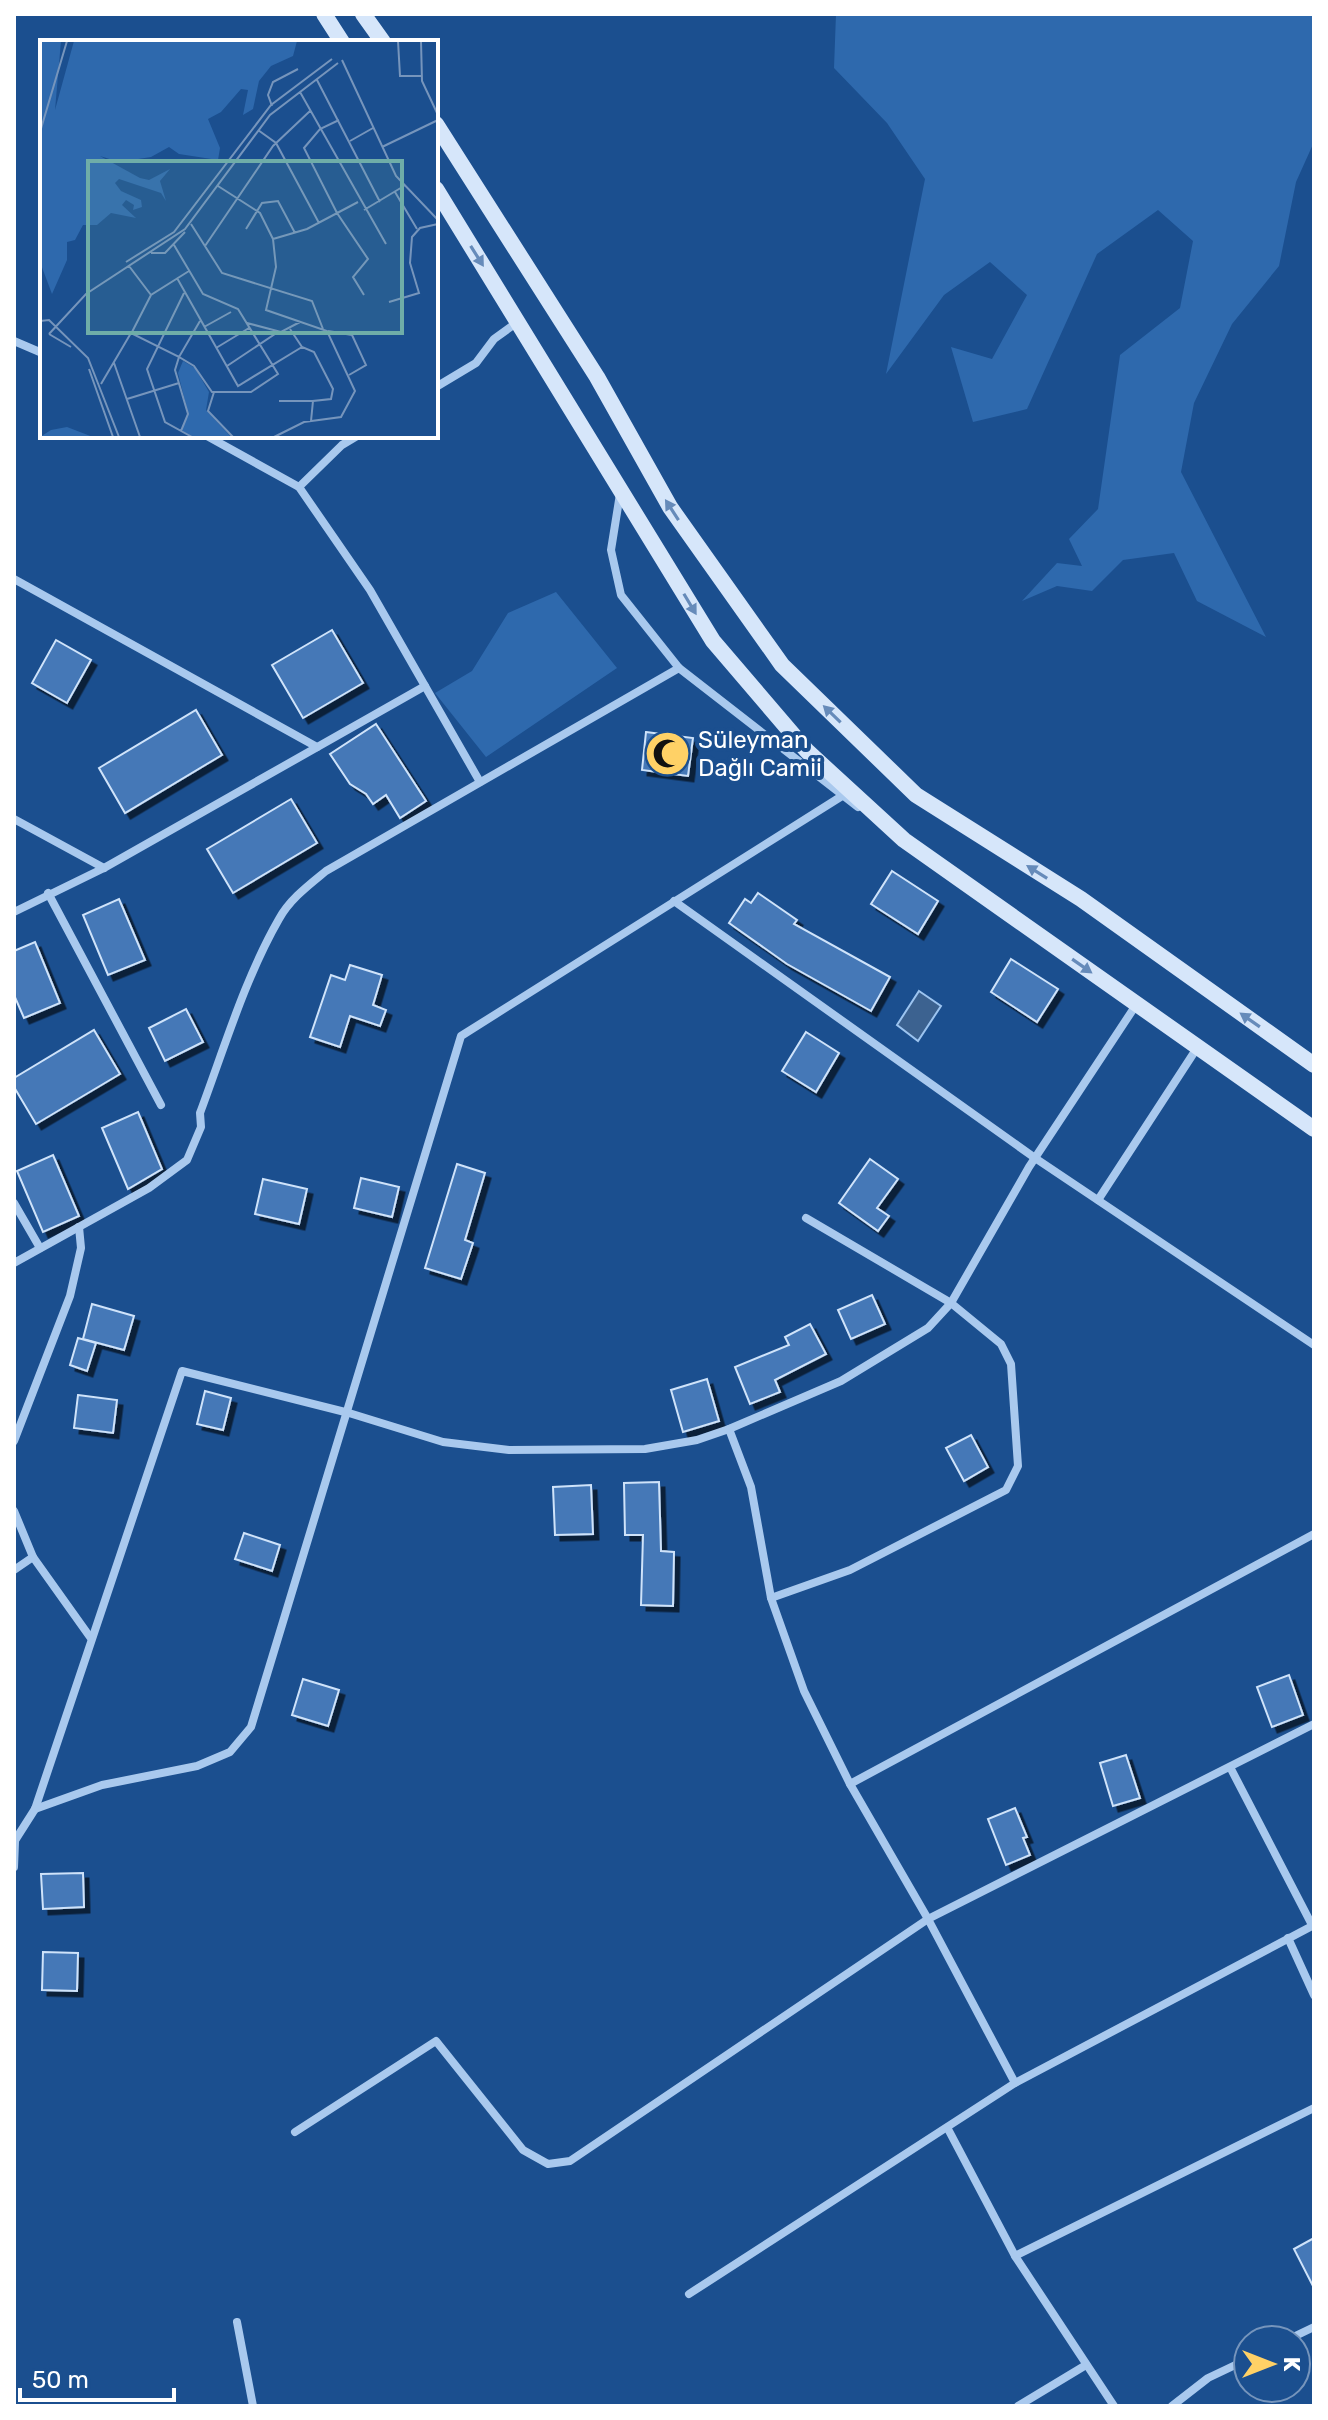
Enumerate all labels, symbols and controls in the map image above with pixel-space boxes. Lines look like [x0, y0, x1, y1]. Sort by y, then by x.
inset map [40, 40, 438, 438]
one-way arrow [470, 245, 485, 266]
one-way arrow [665, 499, 680, 520]
one-way arrow [683, 593, 697, 615]
one-way arrow [823, 705, 842, 724]
place label: Süleyman Dağlı Camii [698, 726, 822, 782]
mosque icon: Süleyman Dağlı Camii [643, 730, 691, 778]
one-way arrow [1026, 865, 1048, 879]
one-way arrow [1071, 958, 1092, 973]
one-way arrow [1240, 1013, 1261, 1028]
north arrow [1232, 2324, 1312, 2404]
scale bar [20, 2352, 174, 2402]
text: K [1278, 2357, 1305, 2372]
text: 50 m [32, 2366, 89, 2394]

